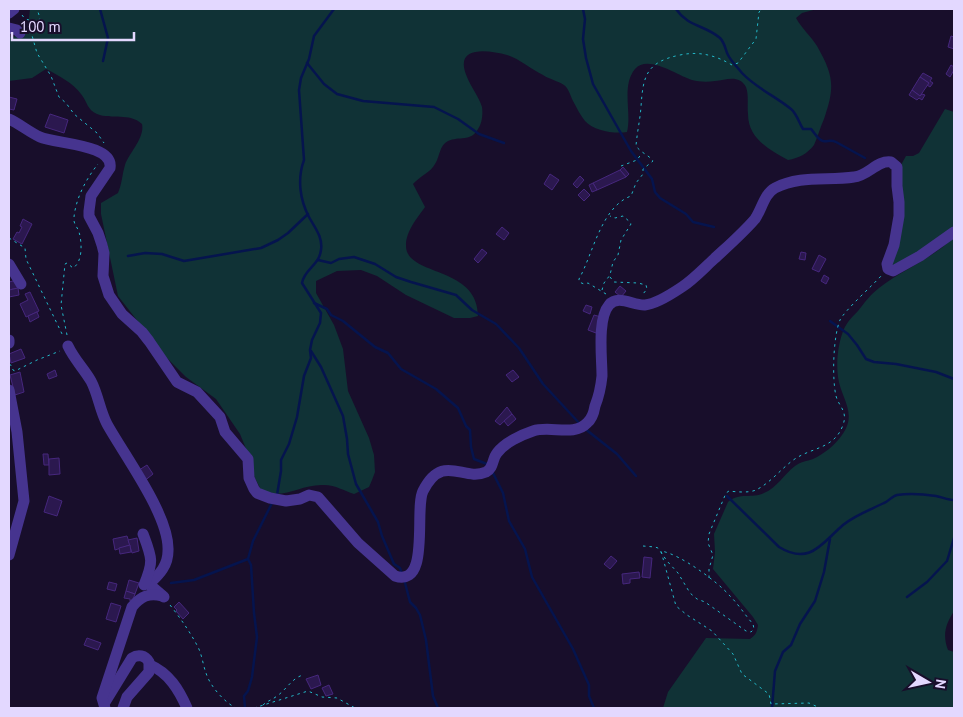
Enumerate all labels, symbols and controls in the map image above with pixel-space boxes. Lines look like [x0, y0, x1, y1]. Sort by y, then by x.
scale bar [12, 10, 135, 42]
text: 100 m [20, 17, 61, 36]
north arrow [903, 657, 953, 707]
text: N [931, 678, 950, 690]

